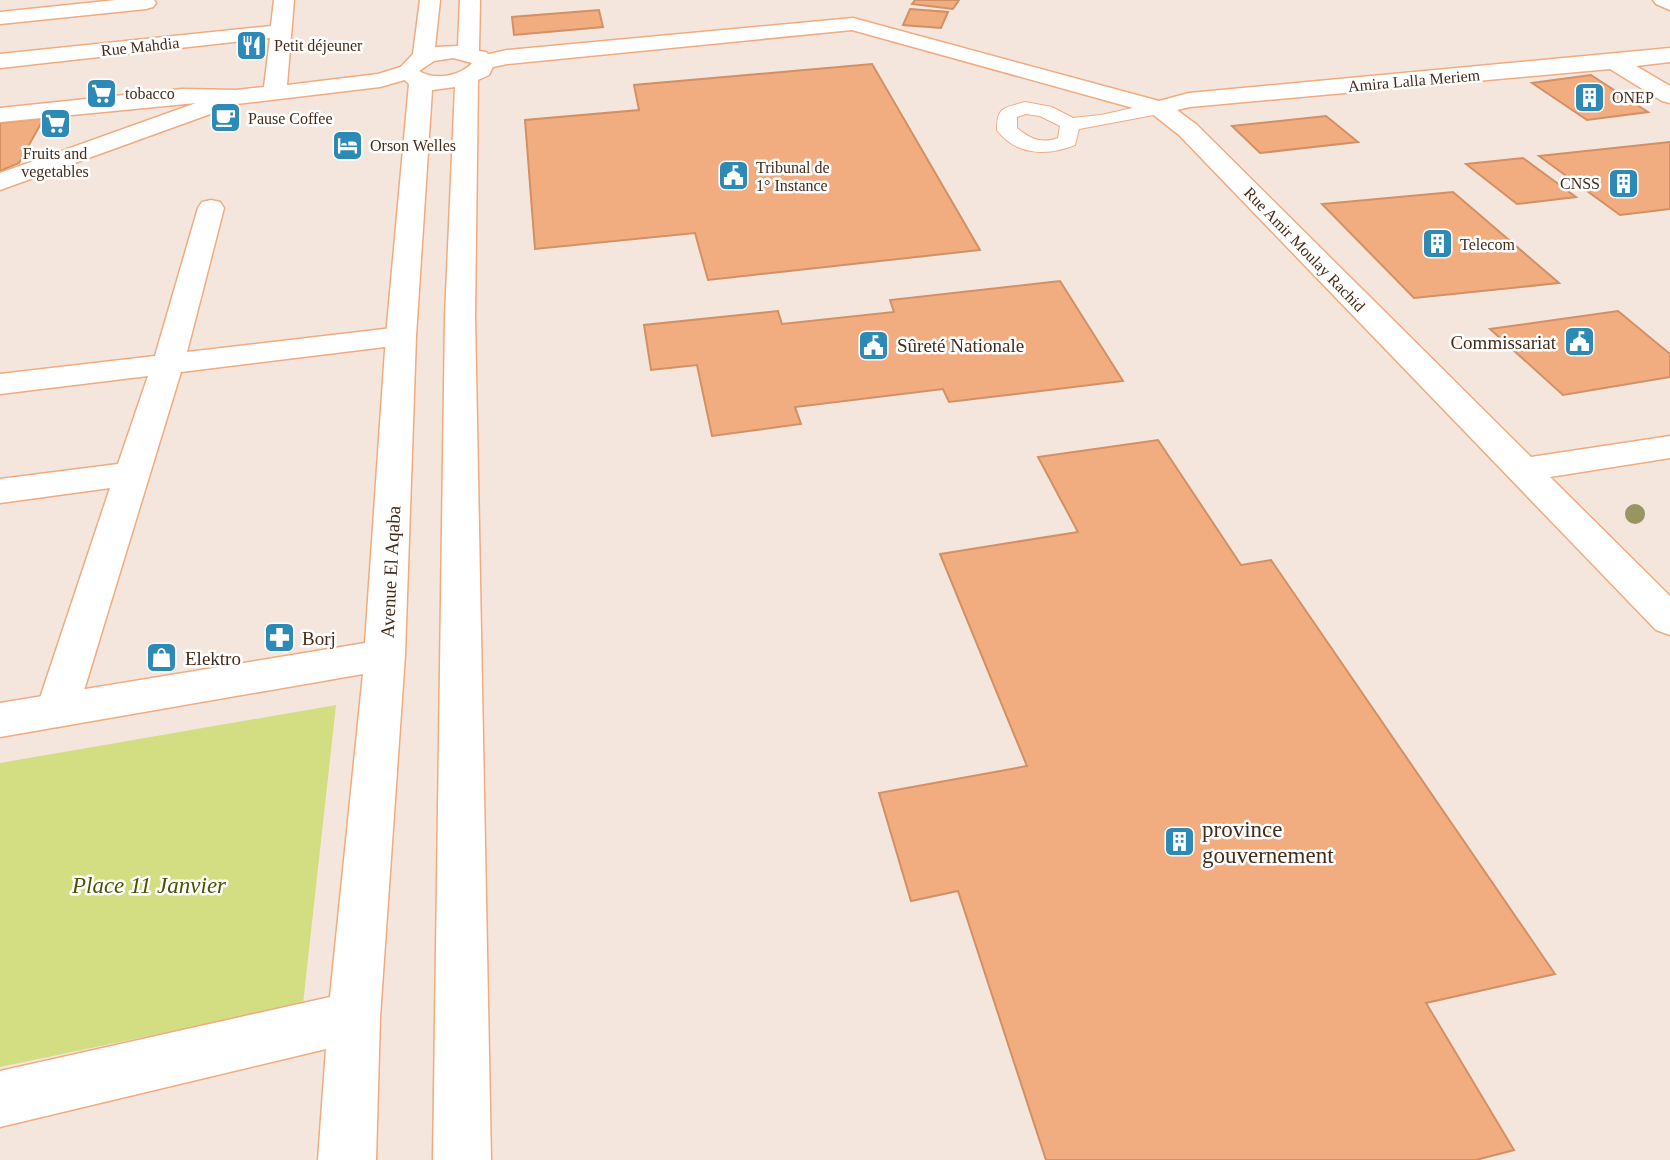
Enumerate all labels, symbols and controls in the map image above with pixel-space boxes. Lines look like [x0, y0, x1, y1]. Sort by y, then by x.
restaurant icon: Petit déjeuner [234, 28, 268, 62]
street label: Rue Mahdia [100, 34, 180, 59]
place label: Petit déjeuner [274, 37, 363, 55]
street label: Amira Lalla Meriem [1347, 66, 1481, 95]
supermarket icon: tobacco [85, 76, 119, 110]
building icon: ONEP [1572, 80, 1606, 114]
place label: tobacco [125, 85, 175, 102]
place label: ONEP [1612, 89, 1654, 106]
cafe icon: Pause Coffee [208, 101, 242, 135]
supermarket icon: Fruits and vegetables [38, 107, 72, 141]
place label: Pause Coffee [248, 110, 333, 127]
hotel icon: Orson Welles [330, 128, 364, 162]
place label: Orson Welles [370, 137, 456, 154]
place label: Fruits and vegetables [21, 145, 89, 181]
public building icon: Tribunal de 1° Instance [716, 159, 750, 193]
place label: Tribunal de 1° Instance [756, 159, 830, 194]
building icon: CNSS [1606, 166, 1640, 200]
place label: CNSS [1560, 175, 1600, 192]
street label: Rue Amir Moulay Rachid [1240, 184, 1368, 316]
building icon: Telecom [1420, 227, 1454, 261]
place label: Telecom [1460, 236, 1515, 253]
public building icon: Commissariat [1562, 325, 1596, 359]
public building icon: Sûreté Nationale [857, 328, 891, 362]
place label: Commissariat [1450, 332, 1557, 353]
place label: Sûreté Nationale [897, 335, 1024, 356]
street label: Avenue El Aqaba [377, 505, 404, 639]
pharmacy icon: Borj [262, 621, 296, 655]
place label: Borj [302, 628, 336, 649]
shop icon: Elektro [145, 641, 179, 675]
place label: Elektro [185, 648, 241, 669]
place label: province gouvernement [1202, 817, 1334, 868]
building icon: province gouvernement [1162, 825, 1196, 859]
park label: Place 11 Janvier [71, 873, 227, 898]

